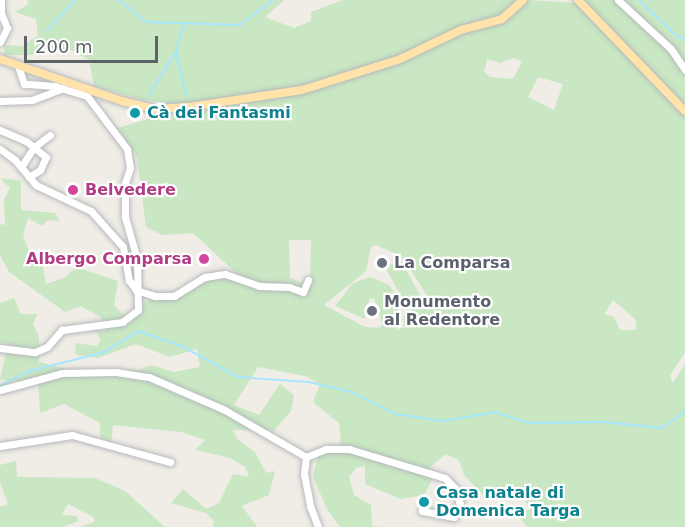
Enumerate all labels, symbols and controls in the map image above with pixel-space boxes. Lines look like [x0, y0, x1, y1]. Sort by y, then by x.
scale bar [27, 24, 160, 62]
text: 200 m [35, 36, 93, 57]
place label: Cà dei Fantasmi [147, 103, 291, 123]
marker: Cà dei Fantasmi [128, 106, 142, 120]
place label: Belvedere [85, 180, 176, 200]
marker: Belvedere [66, 183, 80, 197]
place label: Albergo Comparsa [26, 249, 192, 269]
marker: Albergo Comparsa [197, 252, 211, 266]
place label: La Comparsa [394, 253, 510, 273]
marker: La Comparsa [375, 256, 389, 270]
place label: Monumento al Redentore [384, 292, 500, 330]
marker: Monumento al Redentore [365, 304, 379, 318]
place label: Casa natale di Domenica Targa [436, 483, 580, 521]
marker: Casa natale di Domenica Targa [417, 495, 431, 509]

